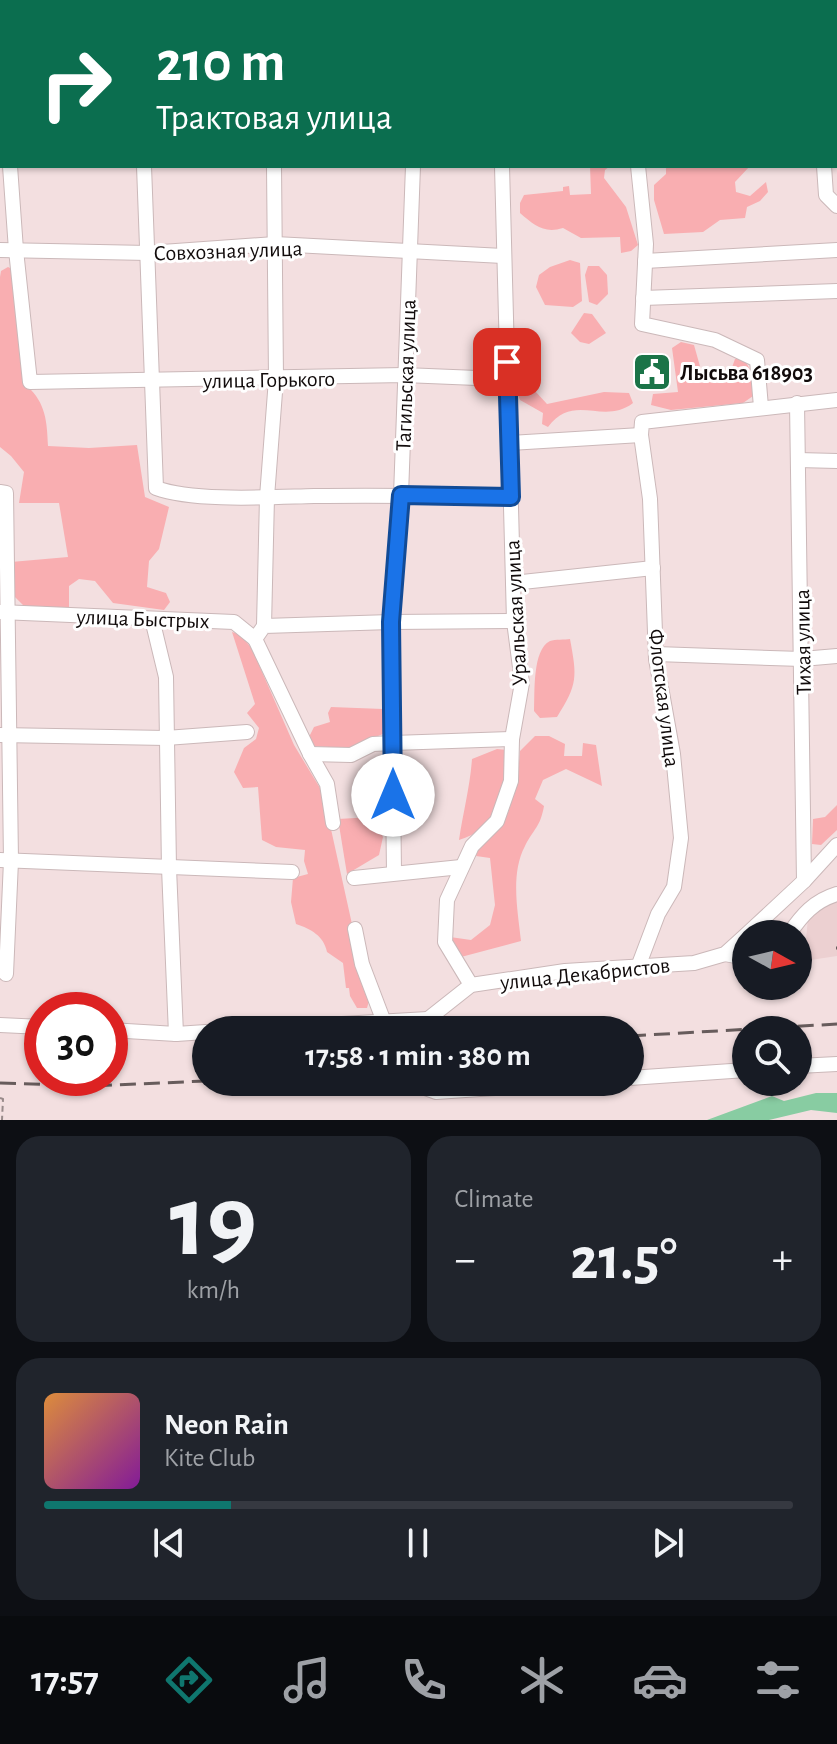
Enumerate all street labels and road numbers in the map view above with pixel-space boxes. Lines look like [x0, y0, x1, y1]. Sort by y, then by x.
street label: Совхозная улица [153, 237, 303, 265]
street label: Тагильская улица [392, 299, 420, 451]
street label: улица Горького [202, 368, 335, 392]
street label: Уральская улица [501, 539, 531, 687]
street label: Тихая улица [791, 589, 815, 695]
street label: улица Быстрых [75, 606, 210, 632]
street label: Флотская улица [645, 628, 683, 769]
street label: улица Декабристов [498, 954, 671, 994]

